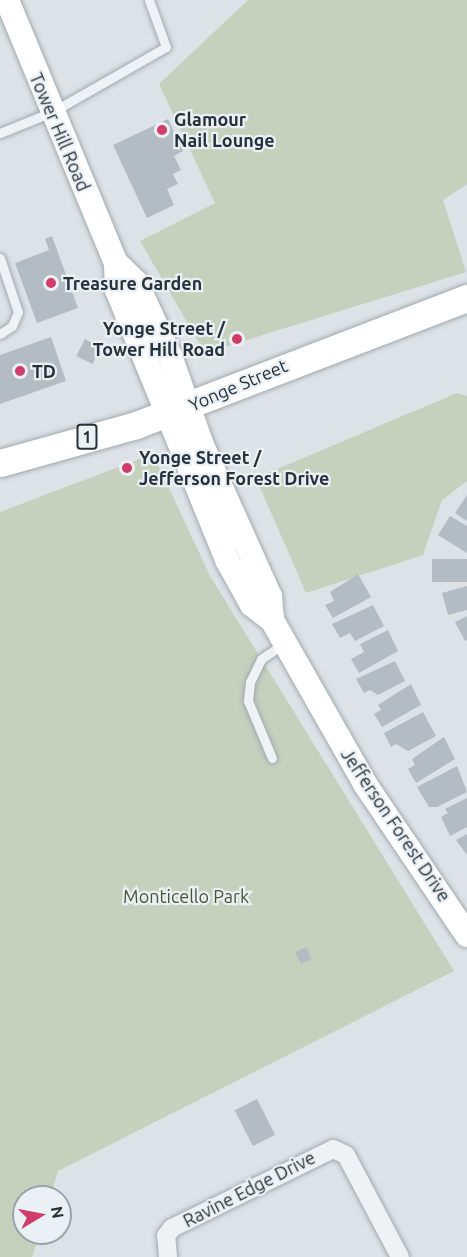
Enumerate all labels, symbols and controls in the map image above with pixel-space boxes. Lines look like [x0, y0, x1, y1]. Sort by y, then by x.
street label: Tower Hill Road [25, 70, 95, 194]
place label: Glamour Nail Lounge [174, 109, 275, 152]
marker: Glamour Nail Lounge [155, 123, 169, 137]
place label: Treasure Garden [63, 272, 202, 294]
marker: Treasure Garden [44, 276, 58, 290]
place label: Yonge Street / Tower Hill Road [93, 318, 225, 360]
marker: Yonge Street / Tower Hill Road [230, 332, 244, 346]
street label: Yonge Street [185, 355, 291, 415]
place label: TD [32, 360, 56, 382]
marker: TD [13, 364, 27, 378]
road number: 1 [75, 424, 99, 450]
place label: Yonge Street / Jefferson Forest Drive [139, 447, 329, 490]
marker: Yonge Street / Jefferson Forest Drive [120, 461, 134, 475]
street label: Jefferson Forest Drive [337, 744, 455, 906]
park label: Monticello Park [123, 885, 249, 907]
street label: Ravine Edge Drive [179, 1146, 319, 1232]
north arrow [12, 1185, 72, 1245]
text: N [48, 1205, 68, 1220]

